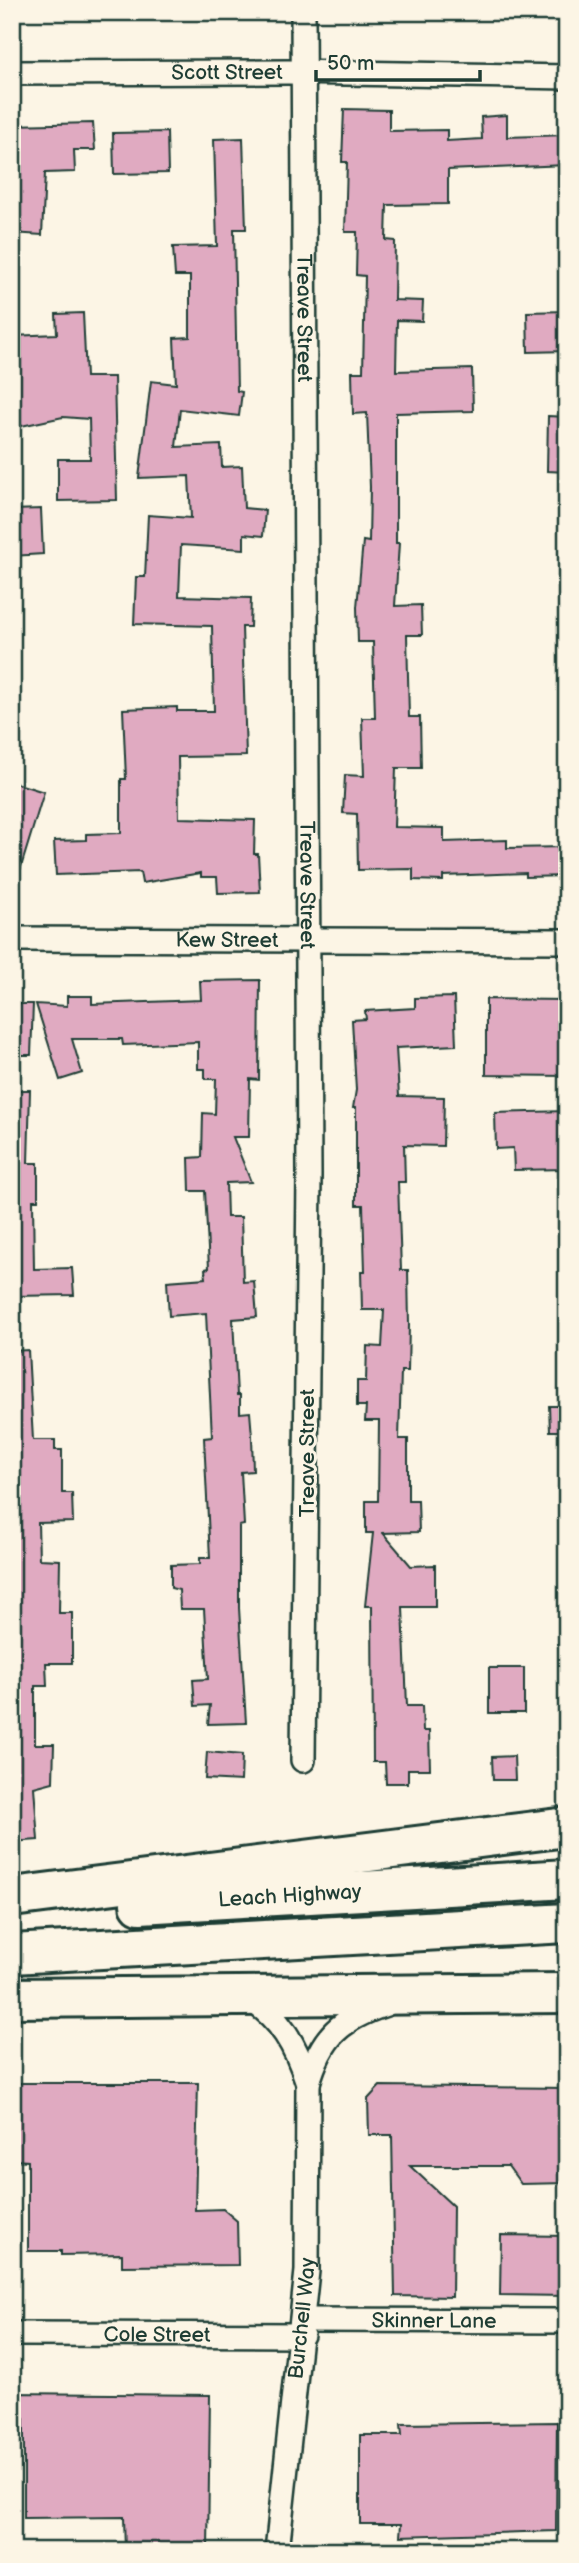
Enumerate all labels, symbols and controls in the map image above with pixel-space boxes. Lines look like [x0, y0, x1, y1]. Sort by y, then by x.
scale bar [316, 38, 481, 82]
text: 50 m [327, 51, 374, 76]
street label: Scott Street [171, 60, 283, 85]
street label: Treave Street [291, 254, 317, 383]
street label: Treave Street [294, 821, 320, 950]
street label: Kew Street [176, 928, 279, 953]
street label: Treave Street [295, 1388, 320, 1517]
street label: Leach Highway [217, 1879, 363, 1912]
street label: Burchell Way [283, 2257, 320, 2380]
street label: Skinner Lane [371, 2308, 497, 2334]
street label: Cole Street [104, 2322, 211, 2348]

